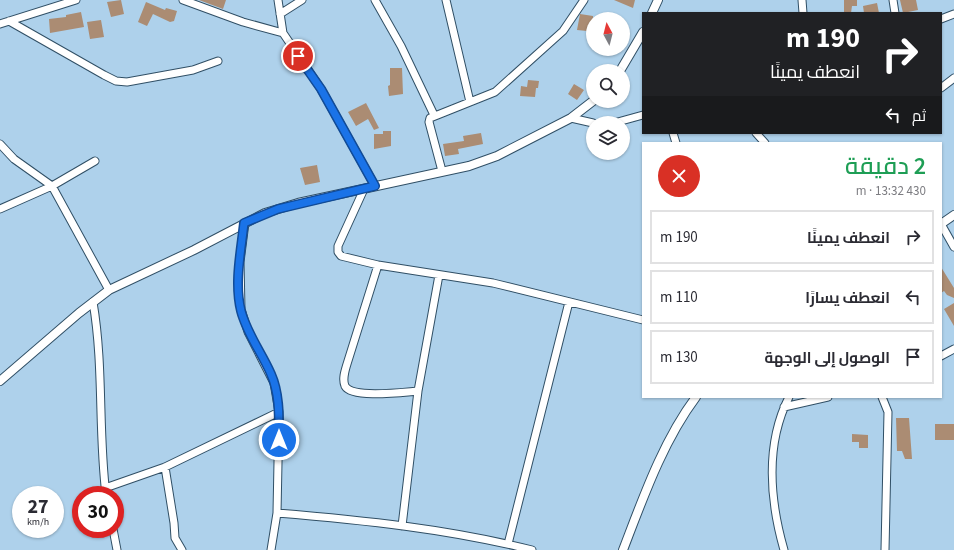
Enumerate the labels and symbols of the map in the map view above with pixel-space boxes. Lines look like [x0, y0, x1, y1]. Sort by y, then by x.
north arrow [586, 12, 630, 56]
pin [281, 39, 315, 73]
position arrow [258, 419, 300, 461]
speed limit sign: 30 [72, 486, 124, 538]

